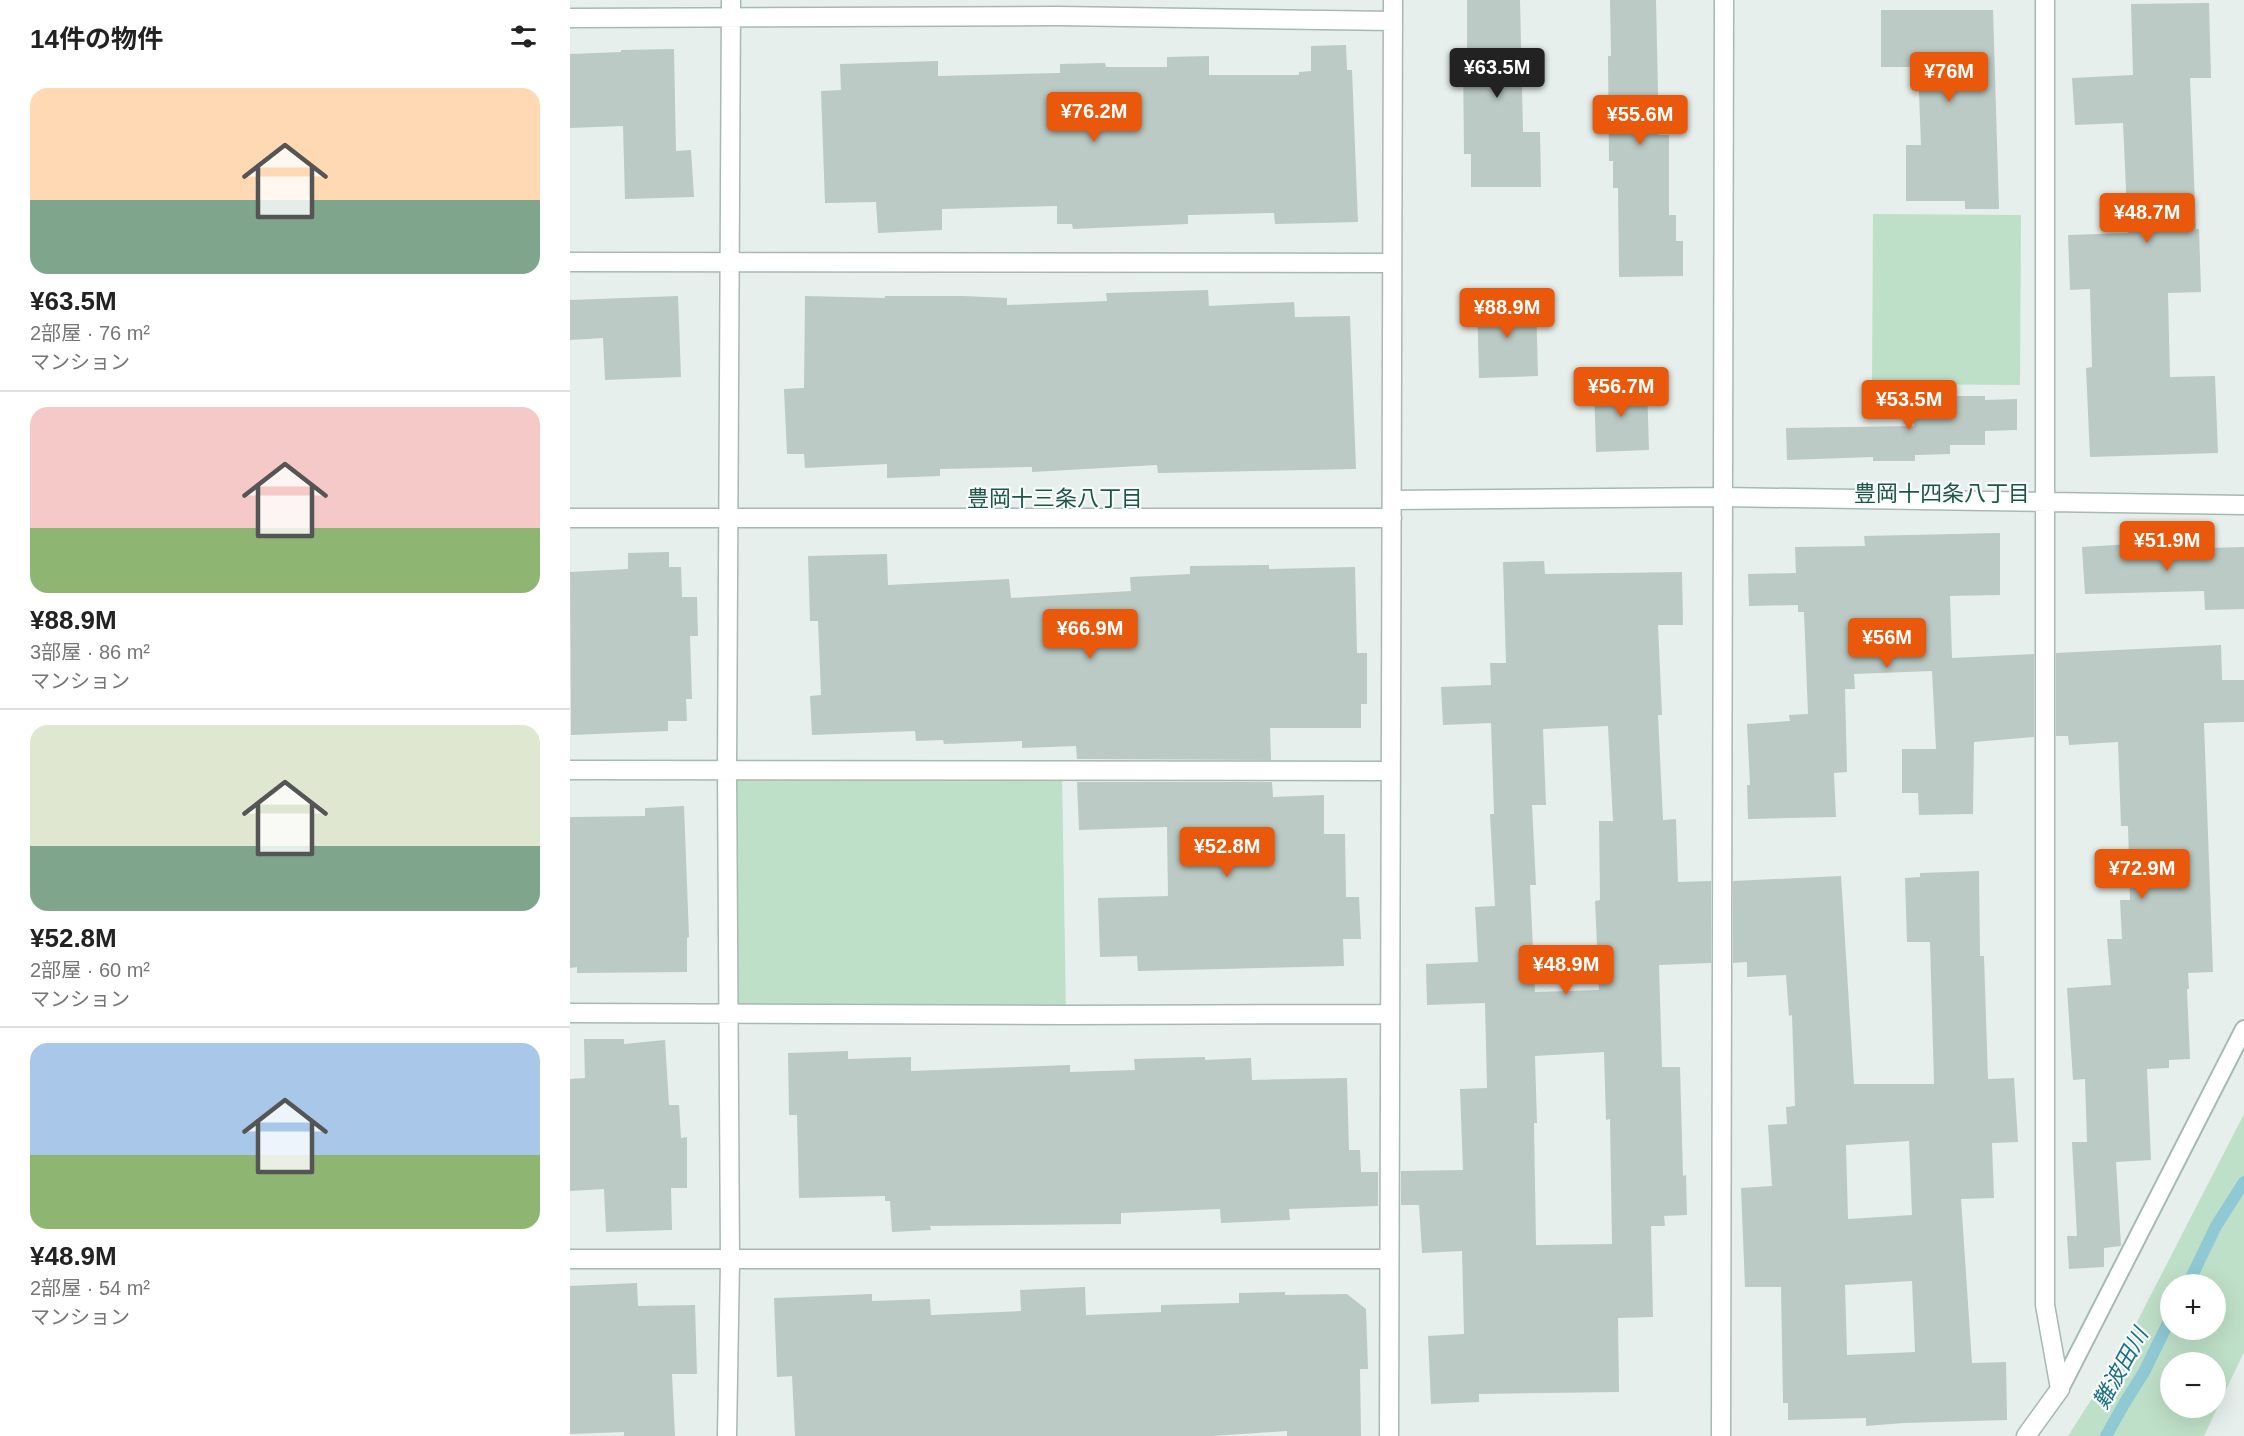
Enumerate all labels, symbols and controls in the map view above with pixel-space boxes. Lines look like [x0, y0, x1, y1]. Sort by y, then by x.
icon: filters [507, 20, 540, 53]
text: 14件の物件 [30, 24, 163, 54]
pin: ¥63.5M [1448, 48, 1546, 99]
pin: ¥76M [1913, 52, 1985, 103]
text: ¥63.5M [1464, 56, 1530, 78]
text: ¥76M [1924, 60, 1974, 82]
pin: ¥76.2M [1045, 92, 1143, 143]
pin: ¥55.6M [1591, 95, 1689, 146]
text: ¥76.2M [1061, 100, 1127, 122]
text: ¥55.6M [1607, 103, 1673, 125]
icon: home [231, 127, 339, 235]
pin: ¥48.7M [2098, 193, 2196, 244]
text: ¥48.7M [2114, 201, 2180, 223]
text: ¥63.5M [30, 286, 117, 316]
pin: ¥88.9M [1458, 288, 1556, 339]
text: ¥88.9M [1474, 296, 1540, 318]
text: 2部屋 · 76 m² [30, 322, 150, 344]
text: マンション [30, 351, 130, 373]
pin: ¥56.7M [1572, 367, 1670, 418]
text: ¥56.7M [1588, 375, 1654, 397]
pin: ¥53.5M [1860, 380, 1958, 431]
text: ¥53.5M [1876, 388, 1942, 410]
icon: home [231, 446, 339, 554]
district label: 豊岡十四条八丁目 [1854, 481, 2030, 506]
district label: 豊岡十三条八丁目 [967, 486, 1143, 511]
pin: ¥51.9M [2118, 521, 2216, 572]
text: ¥51.9M [2134, 529, 2200, 551]
text: ¥88.9M [30, 605, 117, 635]
pin: ¥66.9M [1041, 609, 1139, 660]
text: ¥66.9M [1057, 617, 1123, 639]
pin: ¥56M [1851, 618, 1923, 669]
text: ¥56M [1862, 626, 1912, 648]
text: 3部屋 · 86 m² [30, 641, 150, 663]
text: マンション [30, 670, 130, 692]
icon: home [231, 764, 339, 872]
pin: ¥52.8M [1178, 827, 1276, 878]
text: ¥52.8M [1194, 835, 1260, 857]
pin: ¥72.9M [2093, 849, 2191, 900]
text: ¥72.9M [2109, 857, 2175, 879]
text: ¥52.8M [30, 923, 117, 953]
pin: ¥48.9M [1517, 945, 1615, 996]
text: ¥48.9M [1533, 953, 1599, 975]
text: 2部屋 · 60 m² [30, 959, 150, 981]
text: マンション [30, 988, 130, 1010]
icon: home [231, 1082, 339, 1190]
text: ¥48.9M [30, 1241, 117, 1271]
map controls [2160, 1274, 2226, 1418]
button: + [2160, 1274, 2226, 1340]
text: 2部屋 · 54 m² [30, 1277, 150, 1299]
text: マンション [30, 1306, 130, 1328]
water label: 難波田川 [2088, 1322, 2154, 1413]
button: − [2160, 1352, 2226, 1418]

